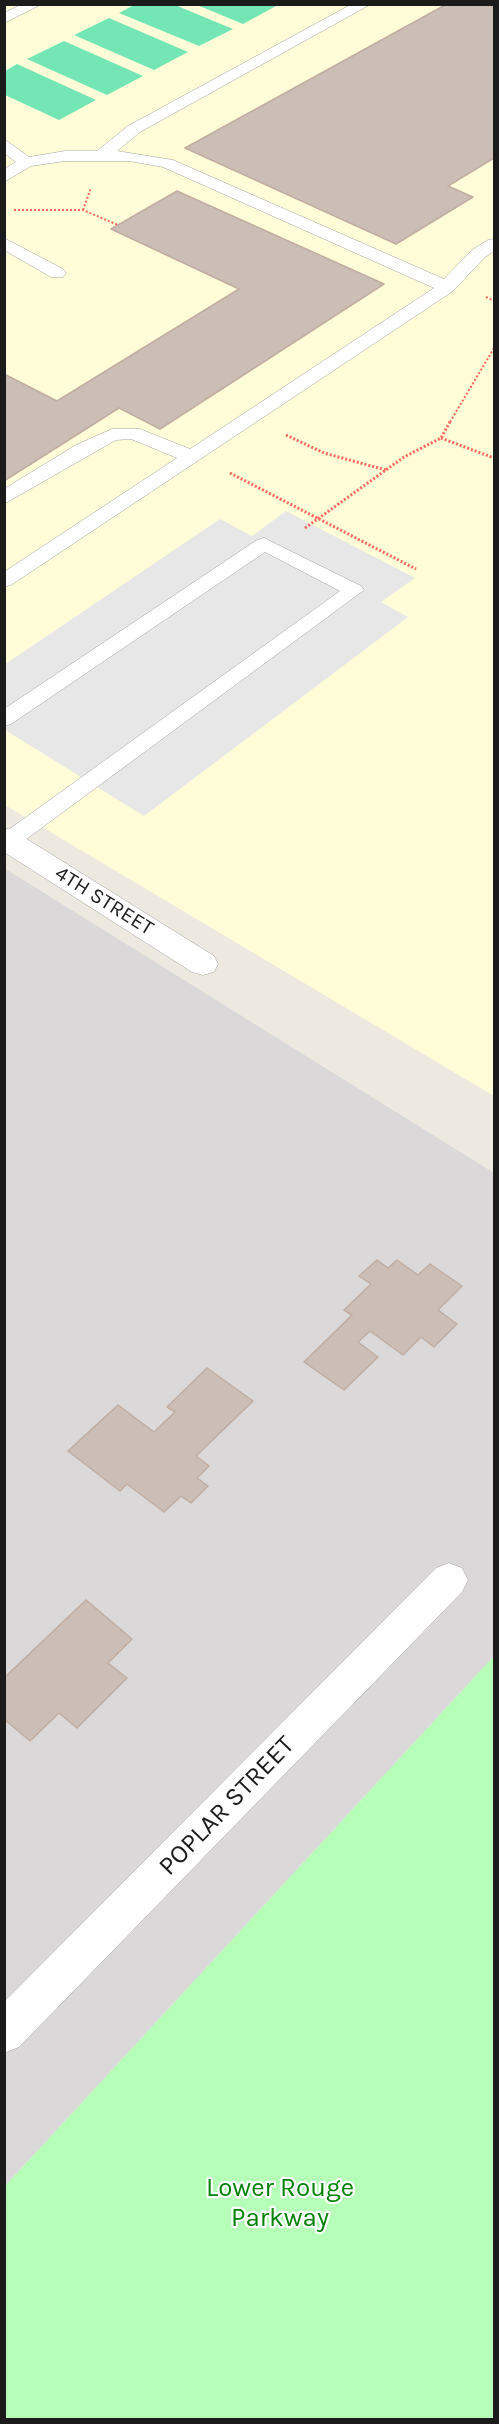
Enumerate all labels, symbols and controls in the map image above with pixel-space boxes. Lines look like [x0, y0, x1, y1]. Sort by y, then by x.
street label: 4TH STREET [50, 861, 158, 941]
street label: POPLAR STREET [153, 1730, 301, 1882]
park label: Lower Rouge Parkway [206, 2173, 354, 2234]

